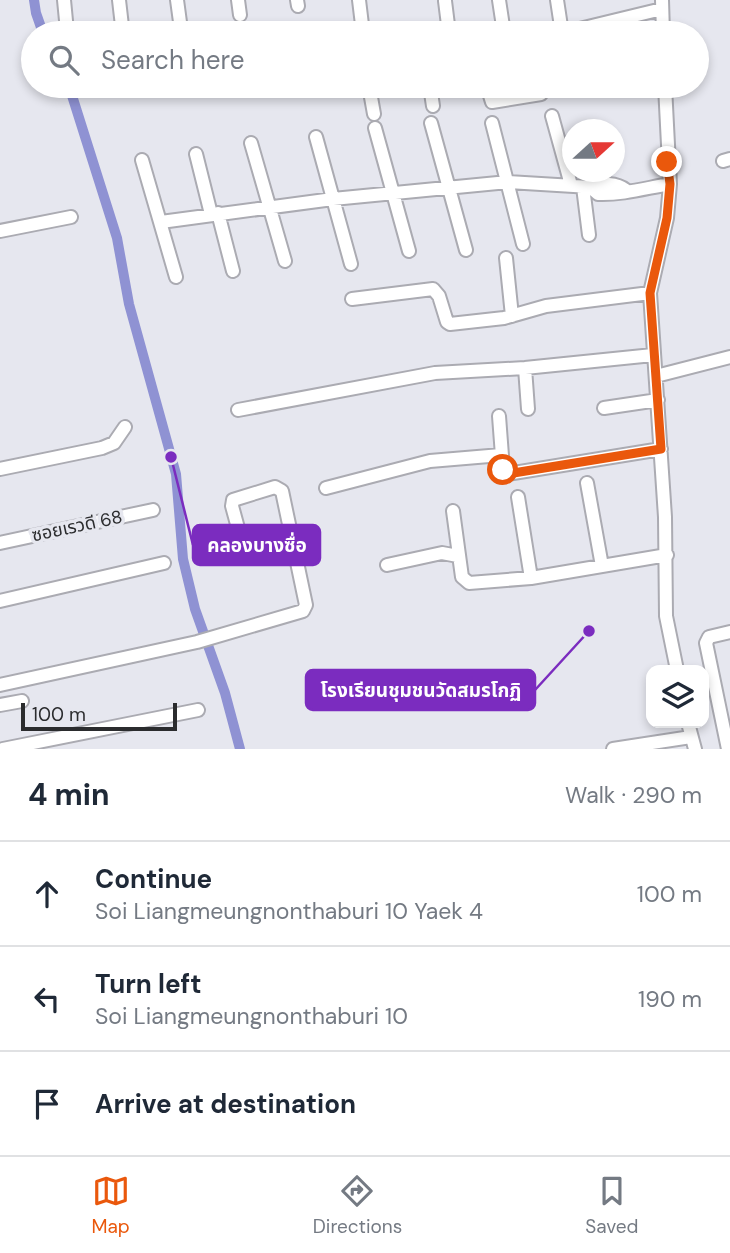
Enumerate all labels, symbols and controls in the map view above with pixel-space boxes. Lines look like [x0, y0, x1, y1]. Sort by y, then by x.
search box [21, 21, 709, 98]
icon: search [45, 41, 83, 79]
text: Search here [101, 43, 244, 77]
north arrow [562, 119, 625, 182]
route end [651, 146, 682, 177]
route start [487, 454, 518, 485]
street label: ซอยเรวดี 68 [30, 505, 124, 547]
callout: คลองบางซื่อ [193, 525, 320, 565]
text: คลองบางซื่อ [207, 532, 307, 558]
map controls [646, 665, 709, 728]
button: layers [646, 665, 709, 728]
callout: โรงเรียนชุมชนวัดสมรโกฏิ [306, 670, 535, 710]
text: โรงเรียนชุมชนวัดสมรโกฏิ [321, 678, 521, 703]
scale bar [21, 700, 177, 732]
text: 100 m [32, 702, 86, 727]
text: 4 min [28, 775, 110, 814]
text: Walk · 290 m [565, 780, 702, 810]
text: Continue [95, 862, 212, 896]
icon: ahead [28, 875, 66, 913]
text: 100 m [637, 879, 702, 909]
text: Soi Liangmeungnonthaburi 10 Yaek 4 [95, 896, 483, 926]
text: Turn left [95, 967, 202, 1001]
icon: left [28, 980, 66, 1018]
text: 190 m [638, 984, 702, 1014]
text: Soi Liangmeungnonthaburi 10 [95, 1001, 408, 1031]
icon: arrive [28, 1085, 66, 1123]
text: Arrive at destination [95, 1087, 356, 1121]
tab: Map [92, 1172, 130, 1239]
tab: Directions [313, 1172, 402, 1239]
tab: Saved [585, 1172, 638, 1239]

